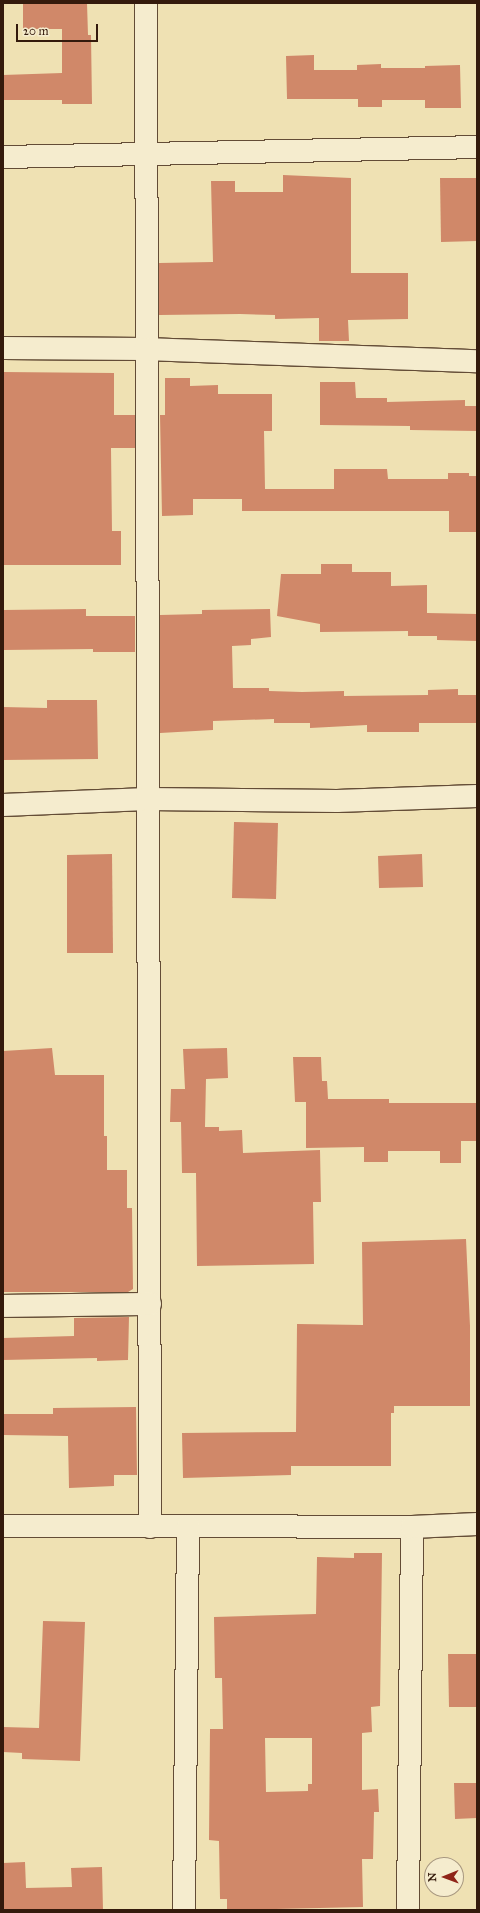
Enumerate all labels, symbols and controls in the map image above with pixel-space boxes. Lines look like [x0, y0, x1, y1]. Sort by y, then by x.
scale bar [18, 16, 100, 42]
text: 20 m [23, 24, 49, 38]
north arrow [424, 1857, 464, 1897]
text: N [426, 1872, 439, 1882]

